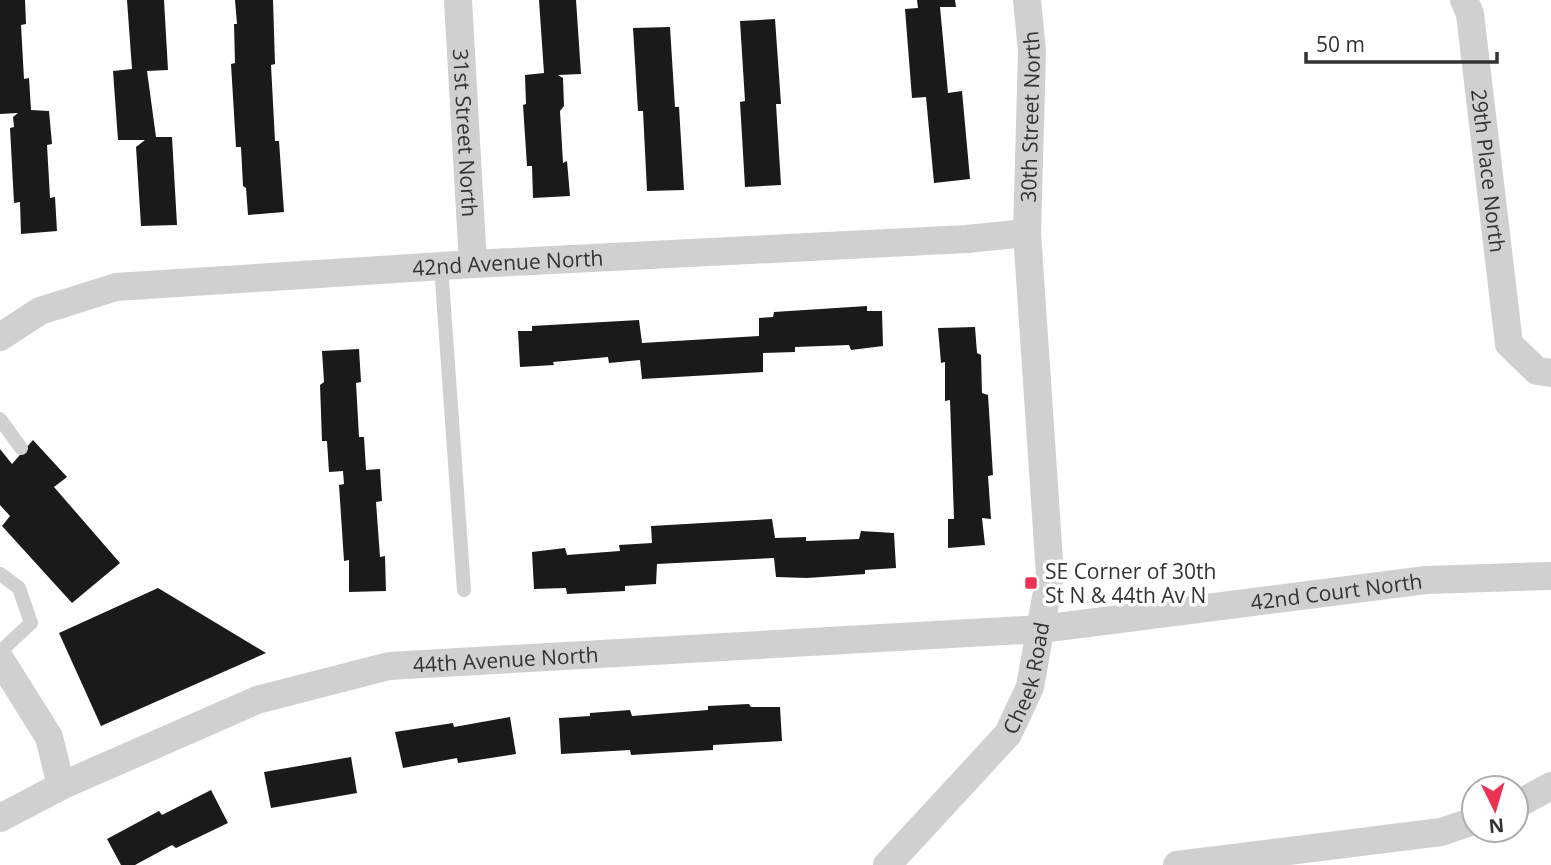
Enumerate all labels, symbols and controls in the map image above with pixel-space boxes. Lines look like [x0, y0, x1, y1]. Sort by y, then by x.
scale bar [1306, 21, 1497, 65]
street label: 30th Street North [1014, 30, 1046, 203]
text: 50 m [1316, 30, 1365, 58]
street label: 31st Street North [447, 48, 484, 218]
street label: 29th Place North [1465, 87, 1512, 254]
street label: 42nd Avenue North [411, 243, 604, 282]
place label: SE Corner of 30th St N & 44th Av N [1045, 557, 1216, 609]
street label: 42nd Court North [1249, 567, 1424, 616]
marker: SE Corner of 30th St N & 44th Av N [1023, 575, 1039, 591]
street label: Cheek Road [996, 620, 1055, 739]
street label: 44th Avenue North [412, 640, 599, 679]
north arrow [1460, 774, 1530, 844]
text: N [1488, 812, 1505, 840]

